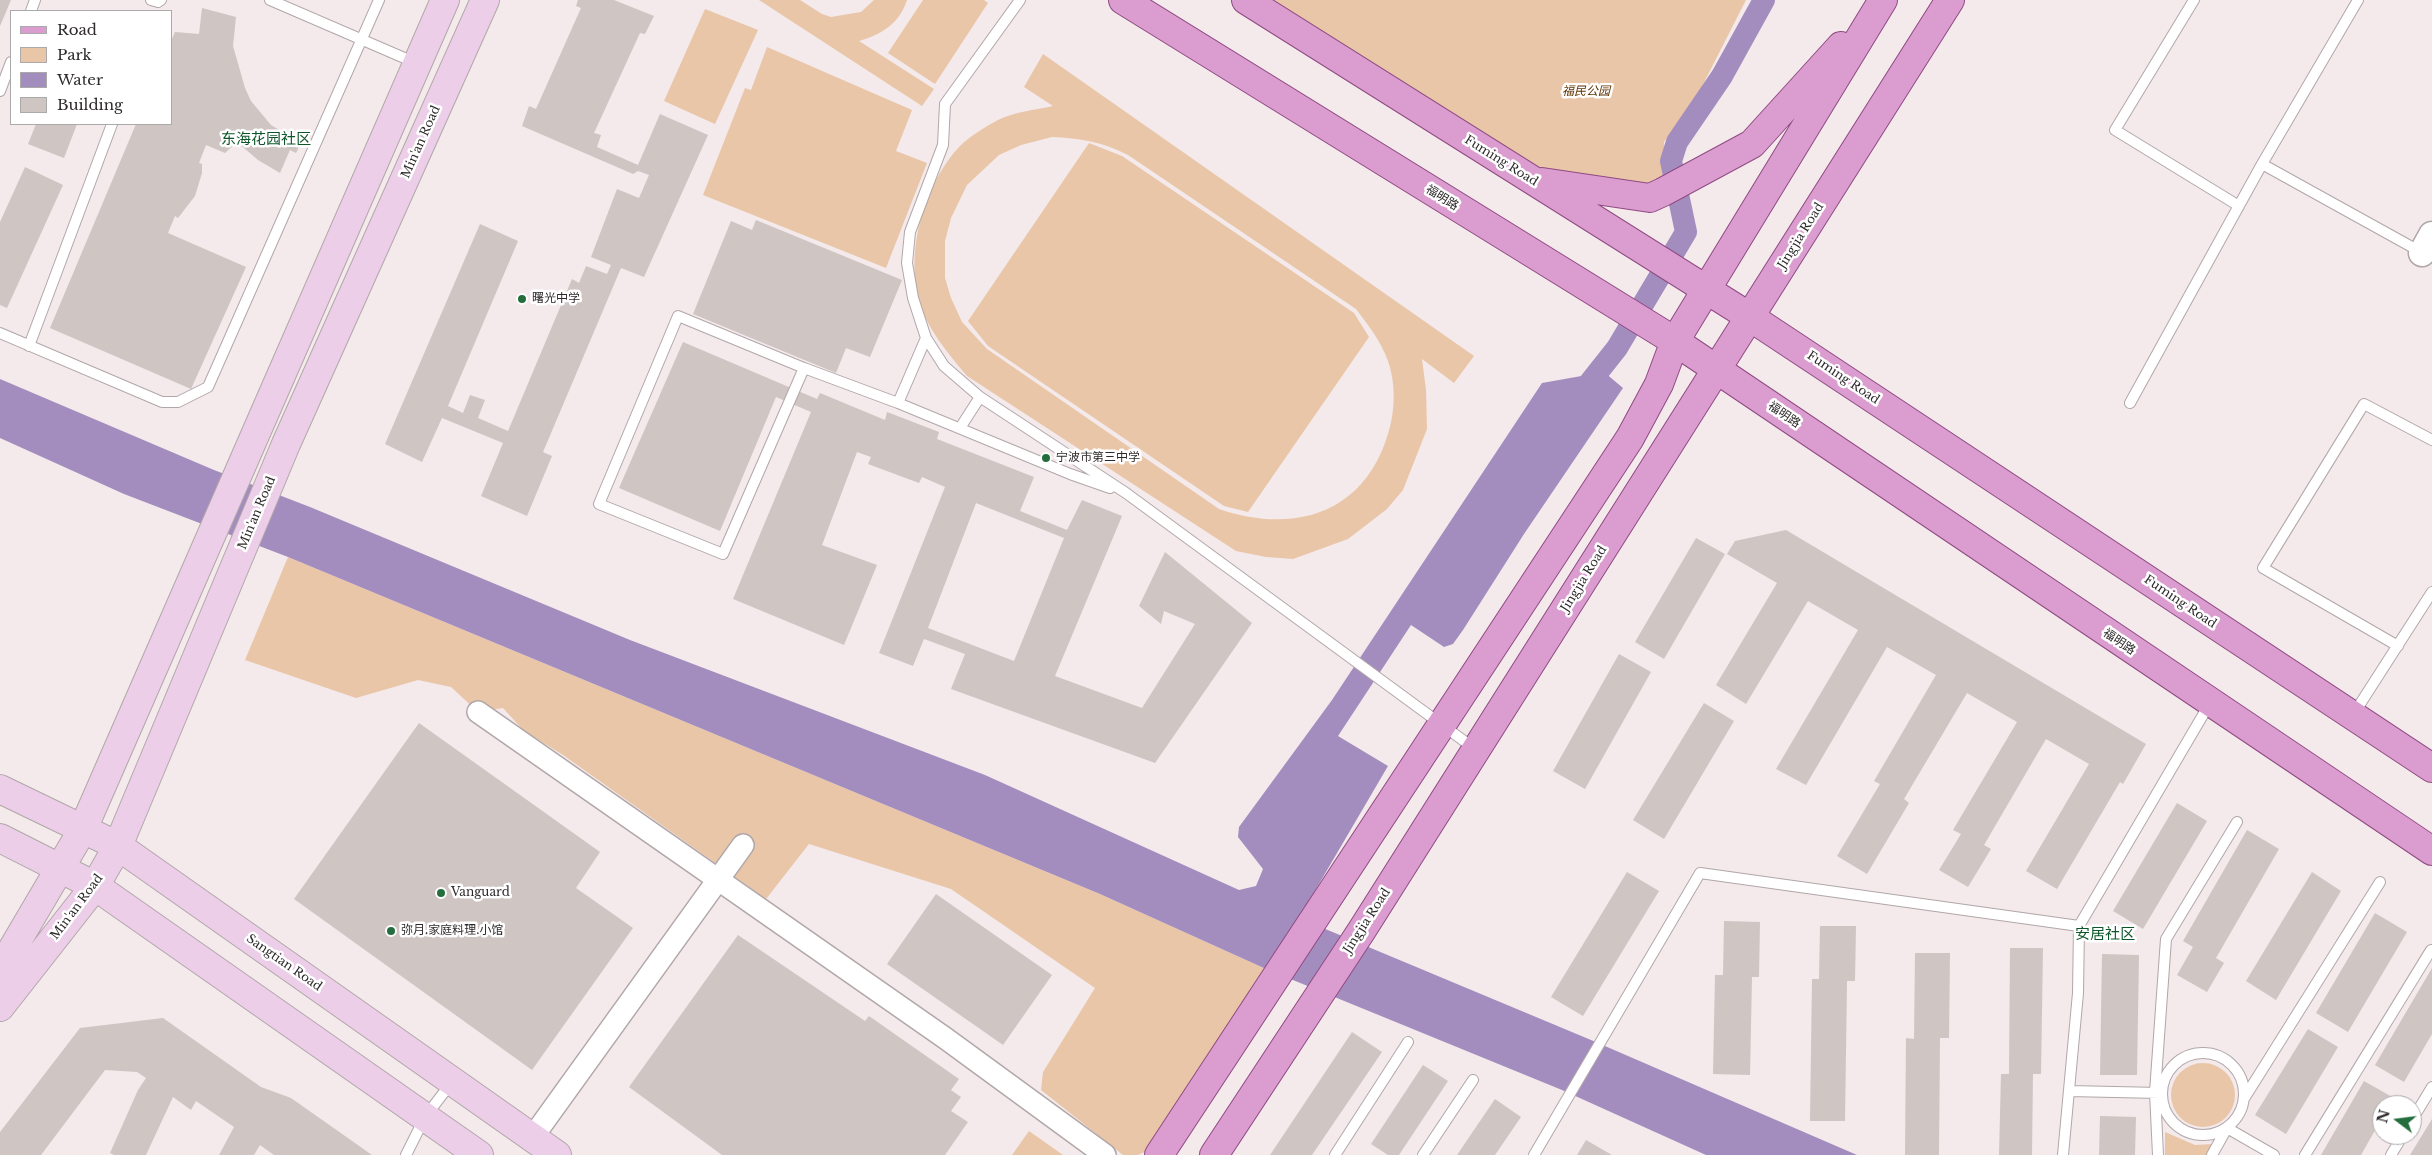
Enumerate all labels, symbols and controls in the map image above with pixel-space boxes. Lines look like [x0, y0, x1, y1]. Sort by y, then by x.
legend [10, 10, 172, 125]
text: Road [57, 20, 97, 39]
text: Park [57, 45, 92, 64]
text: Water [57, 70, 103, 89]
park label: 福民公园 [1562, 85, 1610, 99]
text: Building [57, 95, 123, 114]
street label: Min'an Road [399, 103, 443, 181]
district label: 东海花园社区 [221, 131, 311, 149]
street label: Fuming Road [1462, 133, 1540, 189]
street label: 福明路 [1423, 182, 1461, 214]
street label: Jingjia Road [1775, 200, 1827, 272]
place label: 曙光中学 [532, 292, 580, 306]
marker: 曙光中学 [516, 293, 528, 305]
street label: Fuming Road [1804, 349, 1882, 407]
street label: 福明路 [1765, 399, 1803, 431]
place label: 宁波市第三中学 [1056, 451, 1140, 465]
marker: 宁波市第三中学 [1040, 452, 1052, 464]
street label: Min'an Road [235, 474, 279, 552]
street label: Jingjia Road [1558, 543, 1610, 615]
street label: Fuming Road [2141, 573, 2219, 631]
street label: 福明路 [2100, 626, 2138, 658]
street label: Min'an Road [48, 872, 106, 942]
place label: Vanguard [451, 886, 510, 900]
street label: Jingjia Road [1341, 886, 1393, 956]
marker: Vanguard [435, 887, 447, 899]
place label: 弥月.家庭料理.小馆 [401, 924, 503, 938]
marker: 弥月.家庭料理.小馆 [385, 925, 397, 937]
district label: 安居社区 [2075, 926, 2135, 944]
street label: Sangtian Road [244, 932, 324, 994]
north arrow [2372, 1095, 2422, 1145]
text: N [2373, 1108, 2394, 1125]

